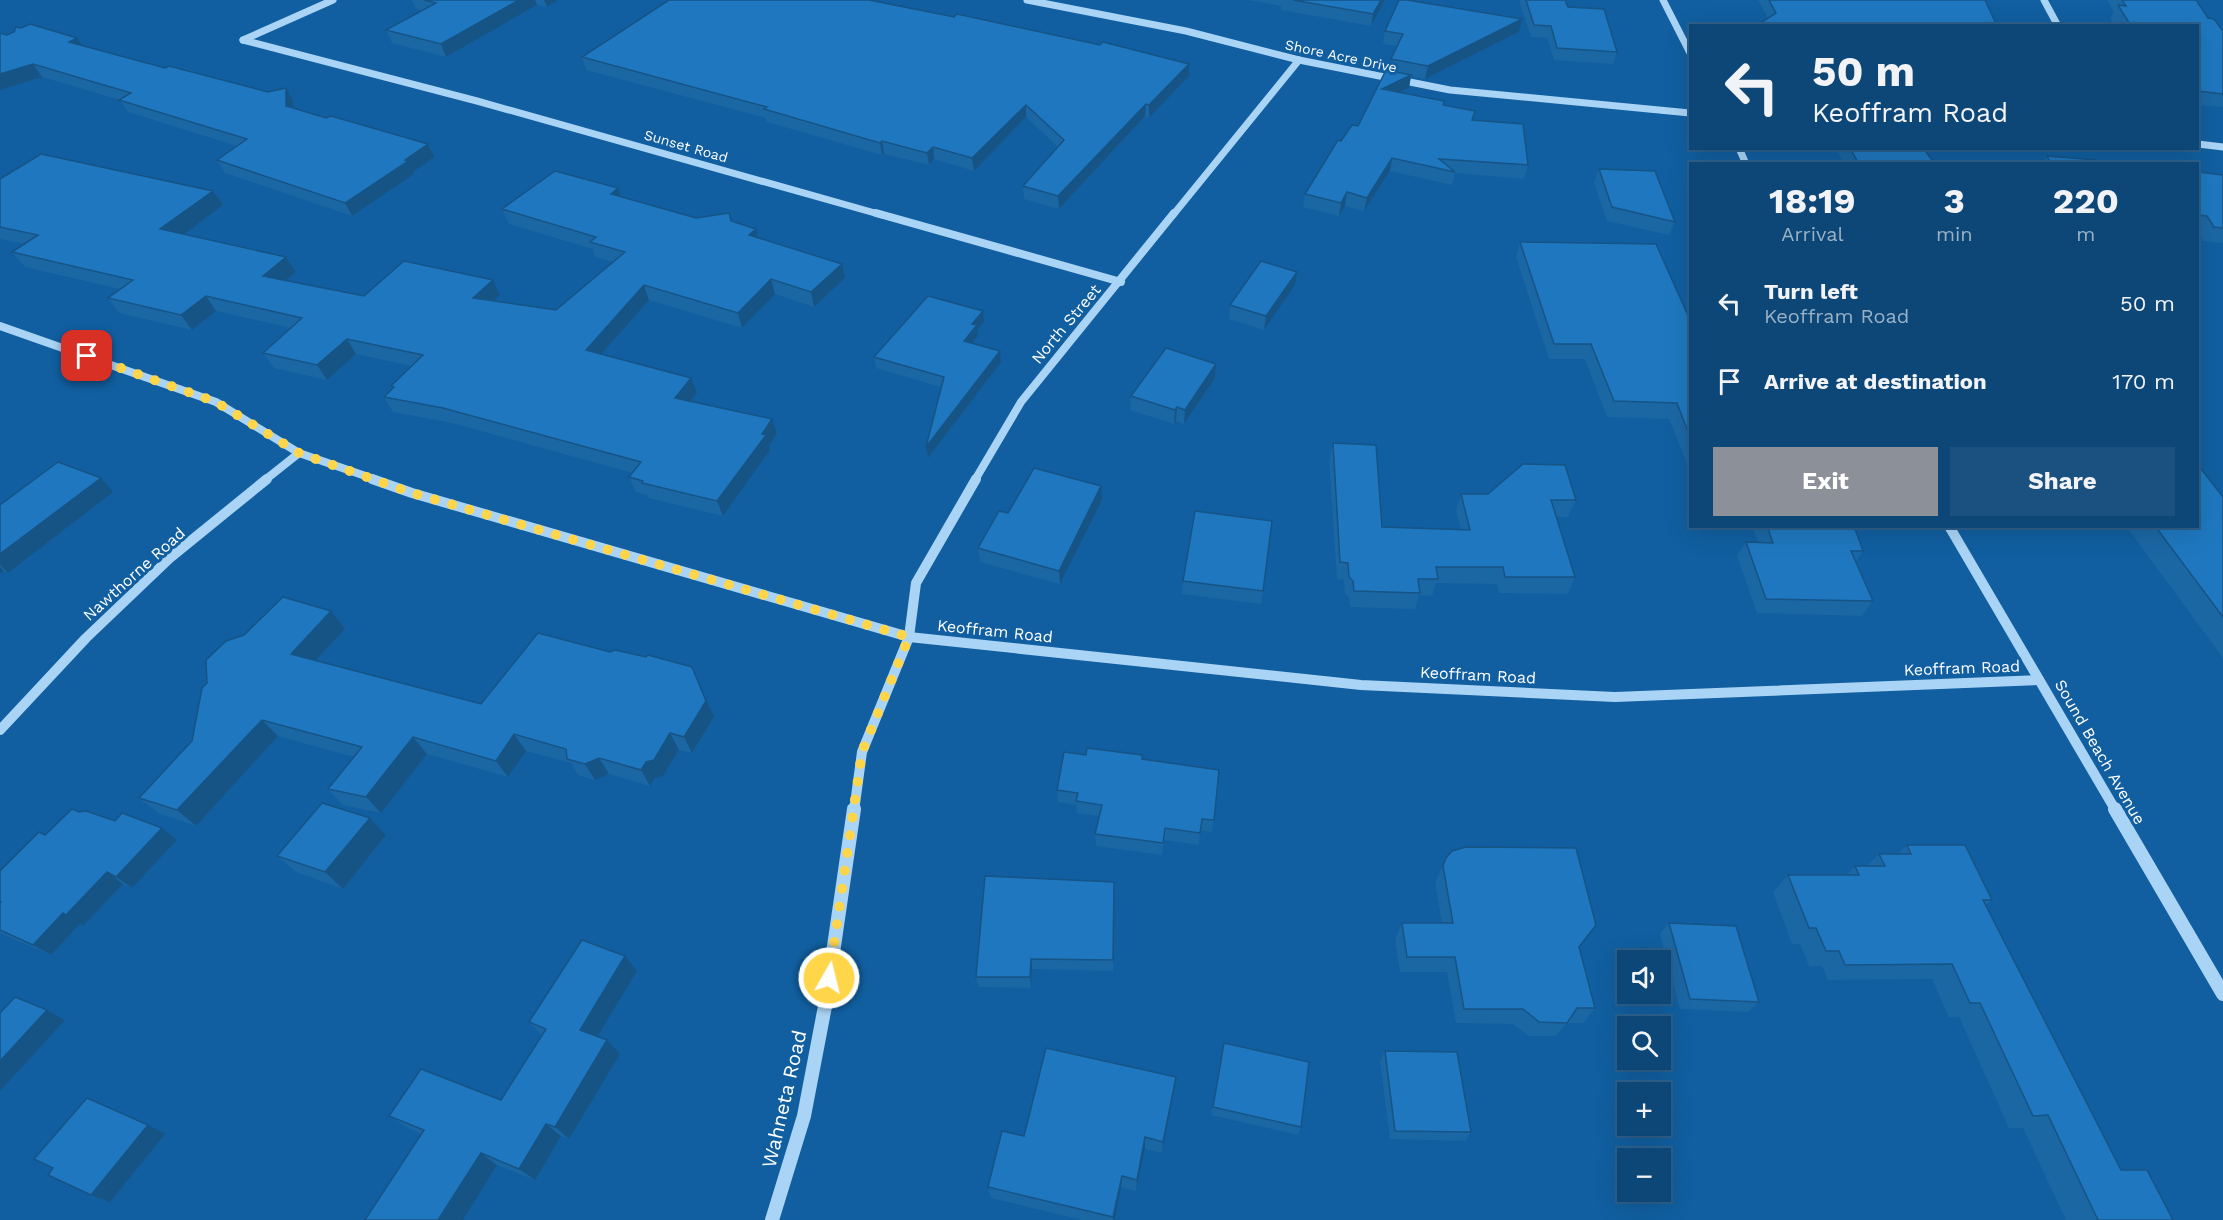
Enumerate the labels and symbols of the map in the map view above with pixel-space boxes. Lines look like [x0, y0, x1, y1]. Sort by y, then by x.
street label: Shore Acre Drive [1284, 36, 1398, 76]
street label: Sunset Road [642, 126, 730, 166]
street label: North Street [1027, 280, 1105, 367]
pin [61, 330, 112, 381]
street label: Nawthorne Road [79, 523, 189, 625]
street label: Keoffram Road [936, 615, 1054, 647]
street label: Keoffram Road [1904, 656, 2020, 680]
street label: Keoffram Road [1419, 662, 1537, 688]
street label: Sound Beach Avenue [2051, 676, 2149, 828]
position arrow [797, 946, 861, 1010]
street label: Wahneta Road [756, 1028, 812, 1170]

